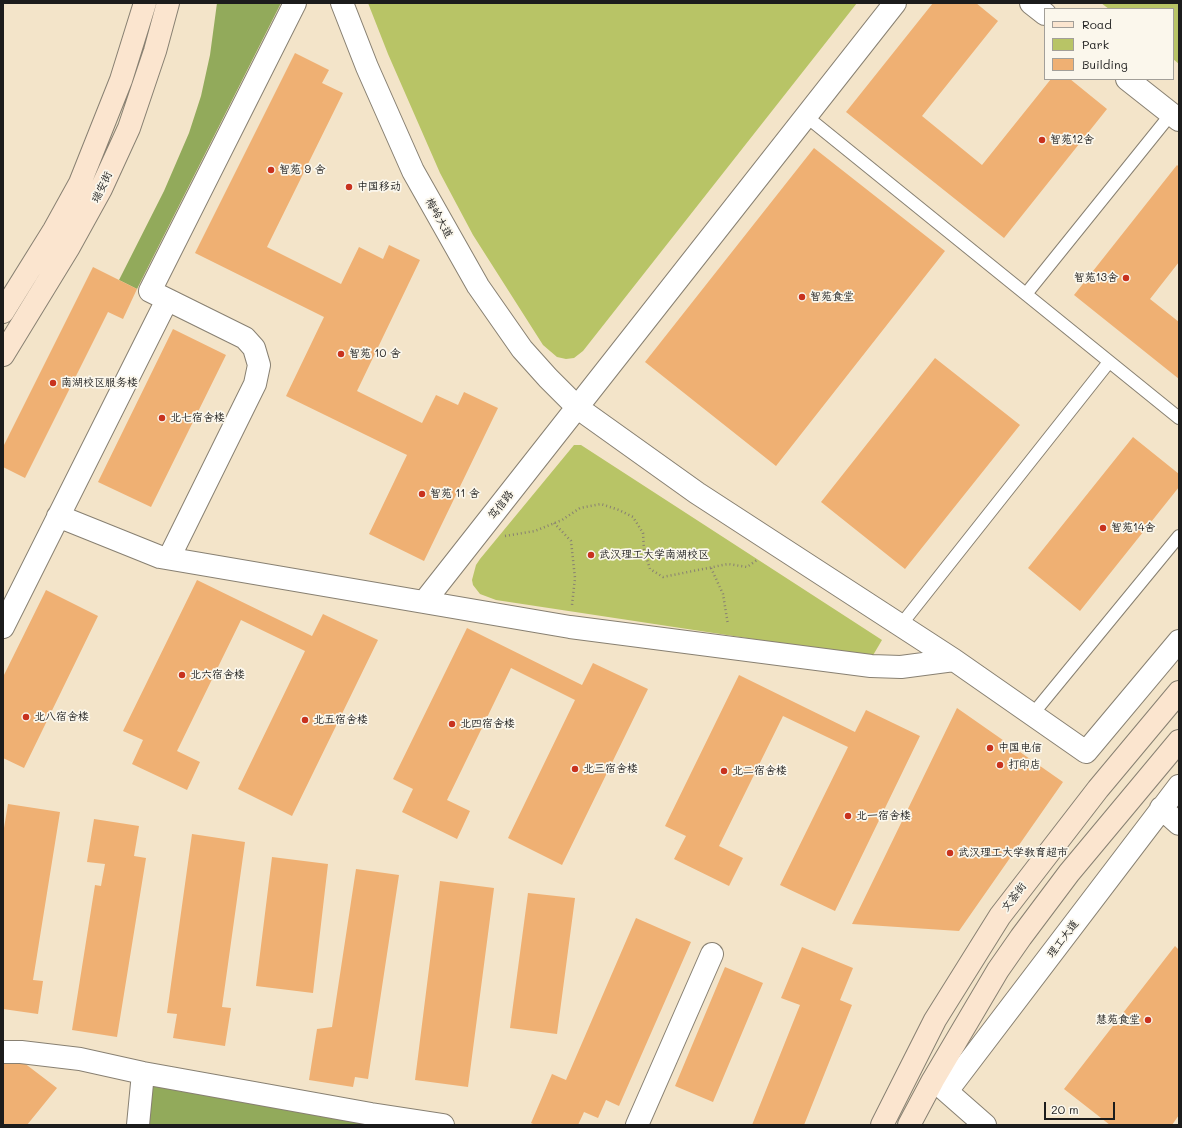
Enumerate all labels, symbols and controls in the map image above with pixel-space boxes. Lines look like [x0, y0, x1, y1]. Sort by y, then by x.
legend [1044, 8, 1174, 80]
text: Road [1082, 16, 1112, 32]
text: Park [1082, 36, 1109, 52]
text: Building [1082, 56, 1128, 72]
place label: 智苑12舍 [1050, 133, 1094, 147]
marker: 智苑12舍 [1037, 135, 1047, 145]
place label: 智苑 9 舍 [279, 163, 326, 177]
marker: 智苑 9 舍 [266, 165, 276, 175]
street label: 瑞安街 [89, 169, 115, 205]
place label: 中国移动 [357, 180, 401, 194]
marker: 中国移动 [344, 182, 354, 192]
street label: 梅岭大道 [423, 196, 455, 240]
place label: 智苑13舍 [1074, 271, 1118, 285]
marker: 智苑13舍 [1121, 273, 1131, 283]
place label: 智苑食堂 [810, 290, 854, 304]
marker: 智苑食堂 [797, 292, 807, 302]
place label: 智苑 10 舍 [349, 347, 401, 361]
marker: 智苑 10 舍 [336, 349, 346, 359]
place label: 南湖校区服务楼 [61, 376, 138, 390]
marker: 南湖校区服务楼 [48, 378, 58, 388]
place label: 北七宿舍楼 [170, 411, 225, 425]
marker: 北七宿舍楼 [157, 413, 167, 423]
place label: 智苑 11 舍 [430, 487, 480, 501]
street label: 笃信路 [486, 488, 516, 522]
marker: 智苑 11 舍 [417, 489, 427, 499]
place label: 智苑14舍 [1111, 521, 1155, 535]
marker: 智苑14舍 [1098, 523, 1108, 533]
place label: 武汉理工大学南湖校区 [599, 548, 709, 562]
marker: 武汉理工大学南湖校区 [586, 550, 596, 560]
place label: 北六宿舍楼 [190, 668, 245, 682]
marker: 北六宿舍楼 [177, 670, 187, 680]
place label: 北八宿舍楼 [34, 710, 89, 724]
marker: 北八宿舍楼 [21, 712, 31, 722]
place label: 北五宿舍楼 [313, 713, 368, 727]
marker: 北五宿舍楼 [300, 715, 310, 725]
place label: 北四宿舍楼 [460, 717, 515, 731]
marker: 北四宿舍楼 [447, 719, 457, 729]
place label: 中国电信 [998, 741, 1042, 755]
marker: 中国电信 [985, 743, 995, 753]
place label: 打印店 [1008, 758, 1041, 772]
marker: 打印店 [995, 760, 1005, 770]
place label: 北三宿舍楼 [583, 762, 638, 776]
marker: 北三宿舍楼 [570, 764, 580, 774]
place label: 北二宿舍楼 [732, 764, 787, 778]
marker: 北二宿舍楼 [719, 766, 729, 776]
place label: 北一宿舍楼 [856, 809, 911, 823]
marker: 北一宿舍楼 [843, 811, 853, 821]
place label: 武汉理工大学教育超市 [958, 846, 1068, 860]
marker: 武汉理工大学教育超市 [945, 848, 955, 858]
street label: 文荟街 [999, 880, 1029, 914]
street label: 理工大道 [1044, 917, 1082, 961]
place label: 慧苑食堂 [1096, 1013, 1140, 1027]
marker: 慧苑食堂 [1143, 1015, 1153, 1025]
scale bar [1046, 1094, 1117, 1120]
text: 20 m [1051, 1101, 1079, 1117]

